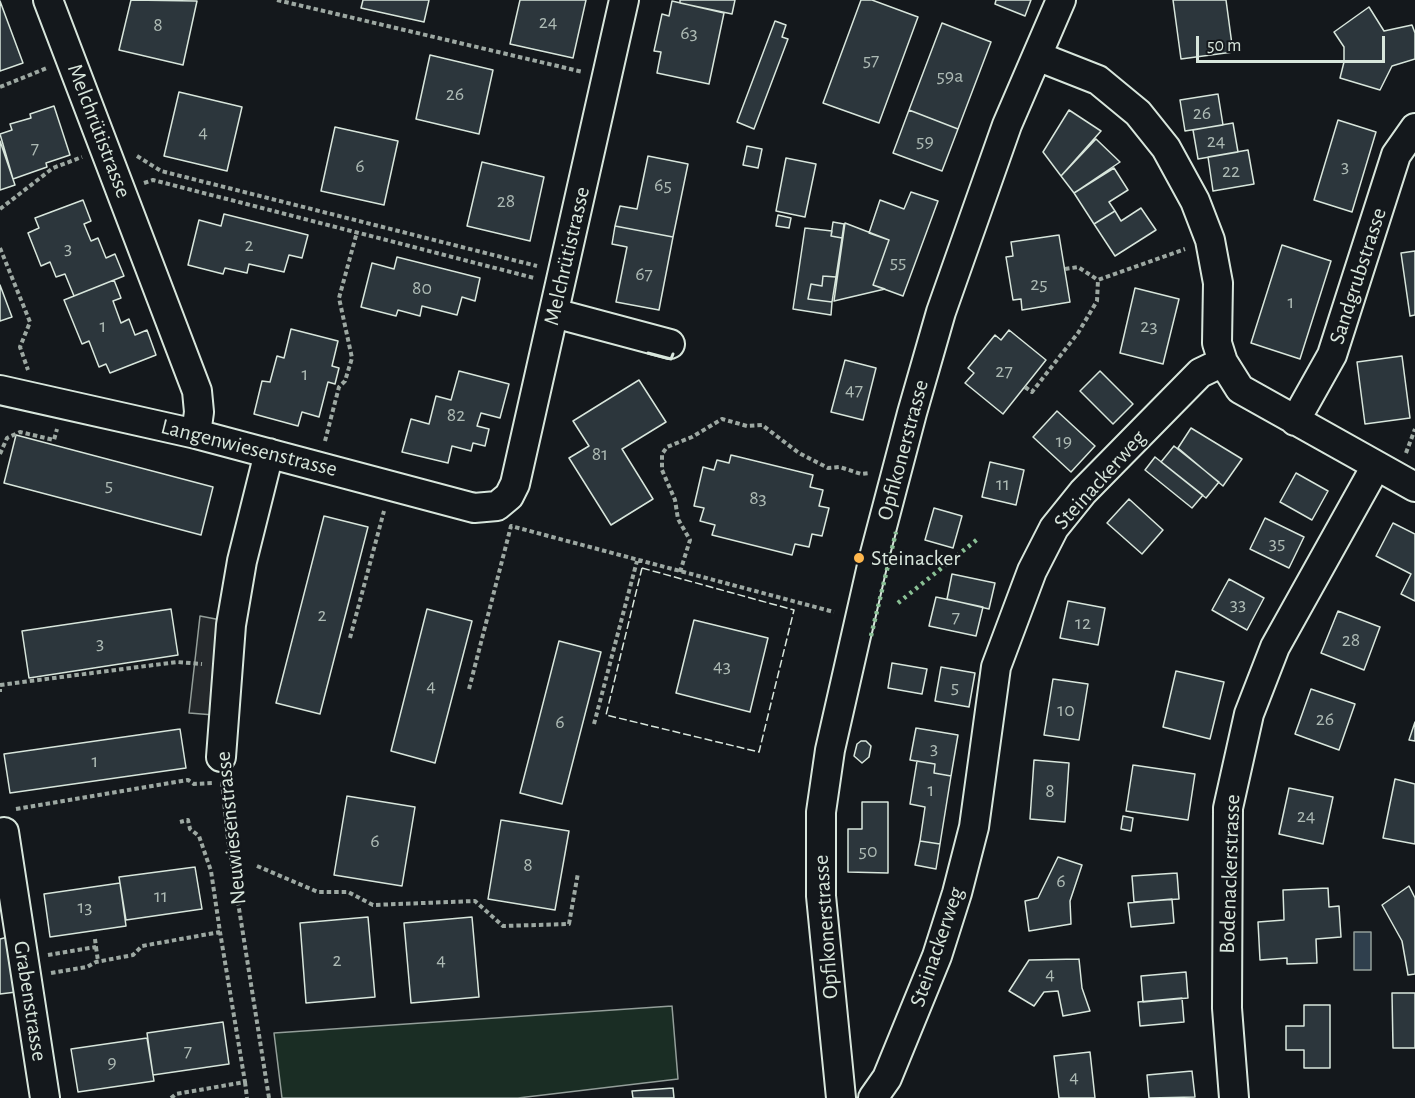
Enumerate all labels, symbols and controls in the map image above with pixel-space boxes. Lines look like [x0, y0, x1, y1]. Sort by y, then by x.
house number: 24 [539, 10, 557, 34]
house number: 8 [153, 13, 163, 37]
house number: 63 [680, 21, 698, 45]
scale bar [1199, 24, 1388, 62]
text: 50 m [1207, 37, 1241, 55]
house number: 57 [863, 48, 879, 72]
street label: Melchrütistrasse [61, 60, 137, 202]
house number: 59a [937, 64, 963, 88]
house number: 26 [446, 82, 464, 106]
house number: 26 [1193, 101, 1211, 125]
house number: 4 [198, 120, 208, 144]
house number: 59 [916, 129, 934, 153]
house number: 24 [1207, 129, 1225, 153]
house number: 7 [31, 136, 39, 160]
house number: 6 [355, 154, 365, 178]
house number: 3 [1341, 154, 1349, 178]
house number: 22 [1222, 159, 1240, 183]
house number: 65 [654, 173, 672, 197]
street label: Melchrütistrasse [538, 184, 596, 328]
house number: 28 [497, 189, 515, 213]
street label: Sandgrubstrasse [1324, 205, 1392, 347]
house number: 2 [244, 233, 254, 257]
house number: 3 [64, 236, 72, 260]
house number: 55 [890, 250, 906, 274]
house number: 67 [635, 262, 653, 286]
house number: 25 [1030, 272, 1048, 296]
house number: 80 [412, 276, 432, 300]
house number: 1 [1288, 290, 1294, 314]
house number: 1 [100, 314, 106, 338]
house number: 23 [1140, 314, 1158, 338]
house number: 27 [995, 359, 1013, 383]
house number: 1 [302, 362, 308, 386]
street label: Opfikonerstrasse [872, 377, 934, 523]
house number: 47 [845, 378, 863, 402]
house number: 82 [447, 403, 465, 427]
street label: Langenwiesenstrasse [158, 413, 340, 483]
street label: Steinackerweg [1048, 425, 1152, 535]
house number: 19 [1056, 429, 1072, 453]
house number: 81 [592, 442, 608, 466]
house number: 11 [996, 472, 1010, 496]
house number: 5 [105, 473, 113, 497]
house number: 83 [749, 486, 767, 510]
house number: 35 [1269, 531, 1285, 555]
place label: Steinacker [871, 545, 960, 571]
marker: Steinacker [852, 551, 866, 565]
house number: 33 [1230, 592, 1246, 616]
house number: 2 [317, 603, 327, 627]
house number: 7 [952, 605, 960, 629]
house number: 12 [1075, 611, 1091, 635]
house number: 28 [1342, 628, 1360, 652]
house number: 3 [96, 631, 104, 655]
house number: 43 [713, 654, 731, 678]
house number: 4 [426, 674, 436, 698]
house number: 5 [951, 675, 959, 699]
house number: 10 [1057, 698, 1075, 722]
house number: 26 [1316, 707, 1334, 731]
house number: 6 [555, 710, 565, 734]
house number: 3 [930, 736, 938, 760]
house number: 1 [92, 749, 98, 773]
street label: Neuwiesenstrasse [210, 750, 252, 906]
house number: 1 [928, 778, 934, 802]
house number: 8 [1045, 779, 1055, 803]
street label: Bodenackerstrasse [1214, 794, 1246, 954]
house number: 24 [1297, 804, 1315, 828]
house number: 6 [370, 829, 380, 853]
house number: 50 [859, 839, 877, 863]
house number: 8 [523, 853, 533, 877]
street label: Opfikonerstrasse [808, 854, 844, 1000]
house number: 6 [1056, 869, 1066, 893]
house number: 11 [154, 884, 168, 908]
street label: Steinackerweg [904, 884, 970, 1010]
house number: 13 [77, 895, 93, 919]
street label: Grabenstrasse [7, 939, 53, 1063]
house number: 2 [332, 948, 342, 972]
house number: 4 [436, 948, 446, 972]
house number: 4 [1045, 962, 1055, 986]
house number: 7 [184, 1039, 192, 1063]
house number: 9 [107, 1050, 117, 1074]
house number: 4 [1069, 1065, 1079, 1089]

